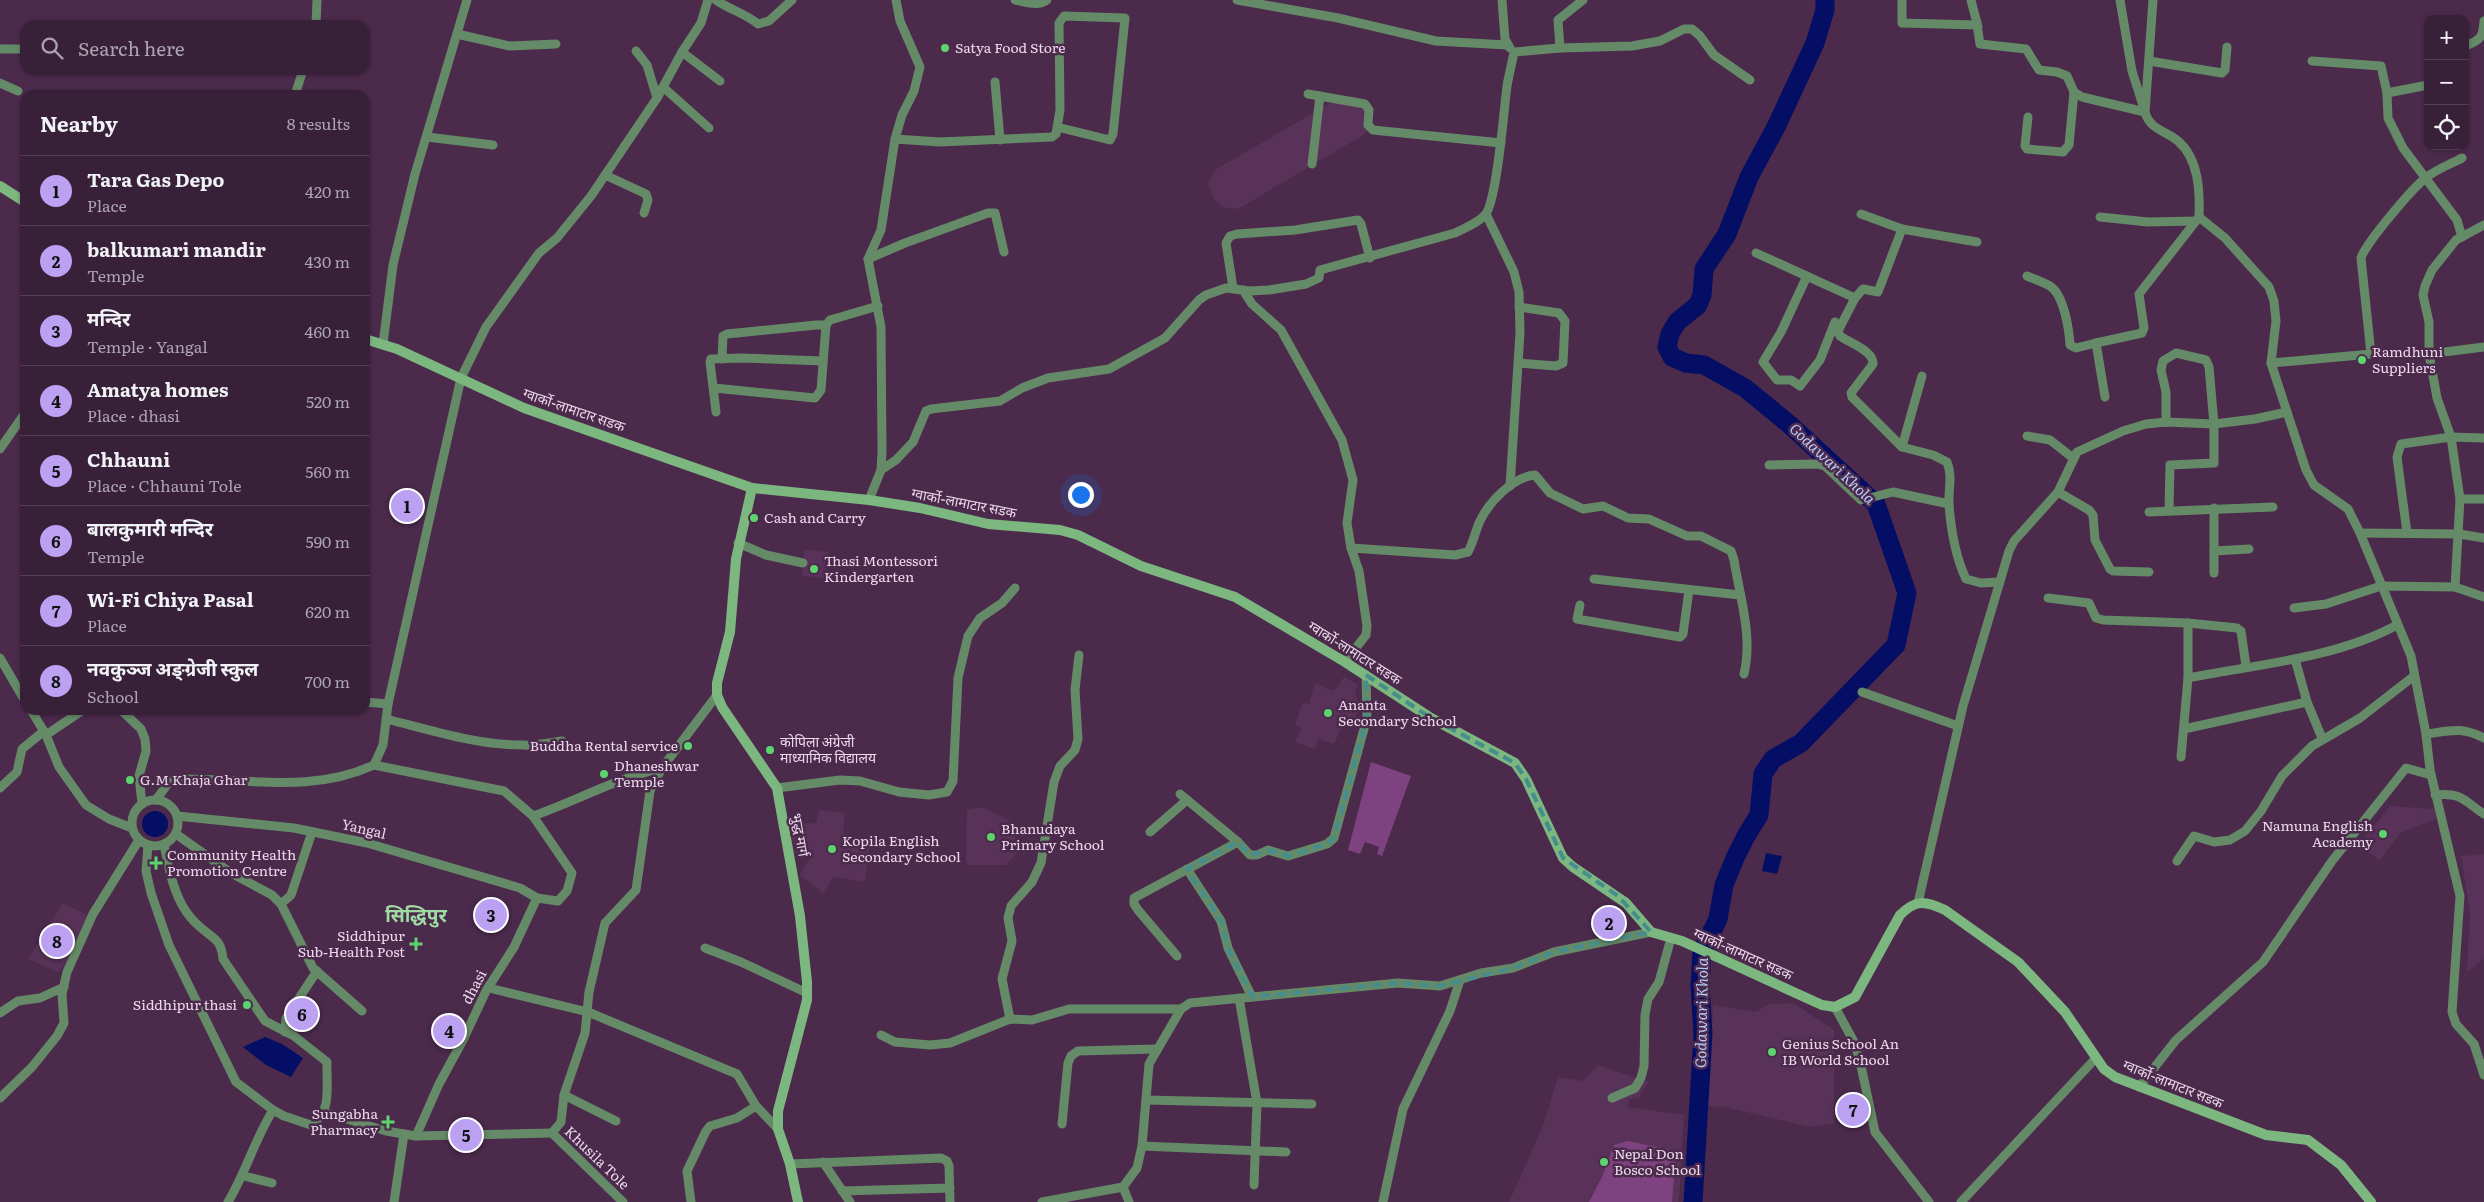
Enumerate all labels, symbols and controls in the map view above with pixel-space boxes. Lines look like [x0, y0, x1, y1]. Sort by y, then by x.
map controls [2424, 15, 2469, 150]
button: + [2424, 15, 2469, 60]
search box [20, 20, 370, 75]
icon: search [38, 34, 66, 62]
text: Search here [78, 34, 185, 62]
place label: Satya Food Store [955, 37, 1066, 57]
marker: Satya Food Store [939, 42, 951, 54]
button: − [2424, 60, 2469, 105]
button: locate [2424, 105, 2469, 150]
text: Nearby [40, 107, 118, 138]
text: 8 results [287, 111, 350, 135]
text: Tara Gas Depo [87, 165, 224, 193]
text: 1 [53, 179, 59, 203]
text: 420 m [305, 179, 350, 203]
text: Place [87, 193, 127, 217]
text: balkumari mandir [87, 235, 266, 263]
text: 2 [52, 249, 60, 273]
text: 430 m [305, 249, 350, 273]
text: Temple [87, 263, 144, 287]
text: मन्दिर [87, 304, 130, 332]
text: 3 [52, 319, 60, 343]
text: 460 m [305, 319, 350, 343]
text: Temple · Yangal [87, 334, 208, 358]
place label: Ramdhuni Suppliers [2372, 341, 2443, 377]
marker: Ramdhuni Suppliers [2356, 354, 2368, 366]
text: Amatya homes [87, 375, 228, 403]
street label: ग्वार्को-लामाटार सडक [521, 382, 628, 436]
text: 4 [51, 389, 61, 413]
text: 520 m [306, 389, 350, 413]
text: Place · dhasi [87, 403, 180, 427]
water label: Godawari Khola [1785, 417, 1882, 509]
text: Chhauni [87, 445, 170, 473]
text: 5 [52, 459, 60, 483]
text: 560 m [305, 459, 350, 483]
text: Place · Chhauni Tole [87, 473, 241, 497]
street label: ग्वार्को-लामाटार सडक [910, 482, 1019, 522]
your location [1068, 482, 1094, 508]
pin: 1 [391, 487, 423, 525]
place label: Cash and Carry [764, 507, 867, 527]
marker: Cash and Carry [748, 512, 760, 524]
text: बालकुमारी मन्दिर [87, 514, 213, 542]
text: 6 [51, 529, 61, 553]
text: 590 m [306, 529, 350, 553]
text: Temple [87, 544, 144, 568]
place label: Thasi Montessori Kindergarten [824, 550, 938, 586]
marker: Thasi Montessori Kindergarten [808, 563, 820, 575]
text: Wi-Fi Chiya Pasal [87, 585, 254, 613]
text: 7 [52, 599, 60, 623]
text: 620 m [305, 599, 350, 623]
text: Place [87, 613, 127, 637]
street label: ग्वार्को-लामाटार सडक [1305, 615, 1406, 689]
text: नवकुञ्ज अङ्‍ग्रेजी स्कुल [87, 654, 258, 682]
text: 8 [51, 669, 61, 693]
text: 700 m [305, 669, 350, 693]
text: School [87, 684, 139, 708]
place label: Ananta Secondary School [1338, 694, 1457, 730]
marker: Ananta Secondary School [1322, 707, 1334, 719]
place label: कोपिला अंग्रेजी माध्यामिक विद्यालय [780, 731, 877, 767]
place label: Buddha Rental service [530, 735, 678, 755]
marker: Buddha Rental service [682, 740, 694, 752]
marker: कोपिला अंग्रेजी माध्यामिक विद्यालय [764, 744, 776, 756]
place label: Dhaneshwar Temple [614, 755, 699, 791]
marker: Dhaneshwar Temple [598, 768, 610, 780]
place label: G.M Khaja Ghar [140, 769, 248, 789]
marker: G.M Khaja Ghar [124, 774, 136, 786]
street label: भुद्ध मार्ग [786, 812, 815, 859]
street label: Yangal [340, 813, 389, 843]
place label: Namuna English Academy [2262, 815, 2374, 851]
place label: Bhanudaya Primary School [1001, 818, 1105, 854]
marker: Namuna English Academy [2377, 828, 2389, 840]
place label: Kopila English Secondary School [842, 830, 961, 866]
marker: Bhanudaya Primary School [985, 831, 997, 843]
marker: Kopila English Secondary School [826, 843, 838, 855]
place label: Community Health Promotion Centre [167, 844, 296, 880]
marker: Community Health Promotion Centre [149, 856, 163, 870]
pin: 3 [475, 896, 507, 934]
district label: सिद्धिपुर [385, 900, 447, 928]
pin: 2 [1593, 904, 1625, 942]
pin: 8 [41, 922, 73, 960]
street label: ग्वार्को-लामाटार सडक [1691, 922, 1796, 984]
place label: Siddhipur Sub-Health Post [298, 925, 405, 961]
marker: Siddhipur Sub-Health Post [409, 937, 423, 951]
water label: Godawari Khola [1688, 957, 1713, 1068]
street label: dhasi [456, 966, 491, 1007]
place label: Siddhipur thasi [133, 994, 237, 1014]
pin: 6 [286, 995, 318, 1033]
marker: Siddhipur thasi [241, 999, 253, 1011]
pin: 4 [433, 1012, 465, 1050]
place label: Genius School An IB World School [1782, 1033, 1899, 1069]
marker: Genius School An IB World School [1766, 1046, 1778, 1058]
street label: ग्वार्को-लामाटार सडक [2120, 1054, 2227, 1112]
pin: 7 [1837, 1091, 1869, 1129]
place label: Sungabha Pharmacy [310, 1103, 379, 1139]
marker: Sungabha Pharmacy [382, 1116, 394, 1128]
pin: 5 [450, 1116, 482, 1154]
street label: Khusila Tole [561, 1121, 635, 1193]
place label: Nepal Don Bosco School [1614, 1143, 1701, 1179]
marker: Nepal Don Bosco School [1598, 1156, 1610, 1168]

